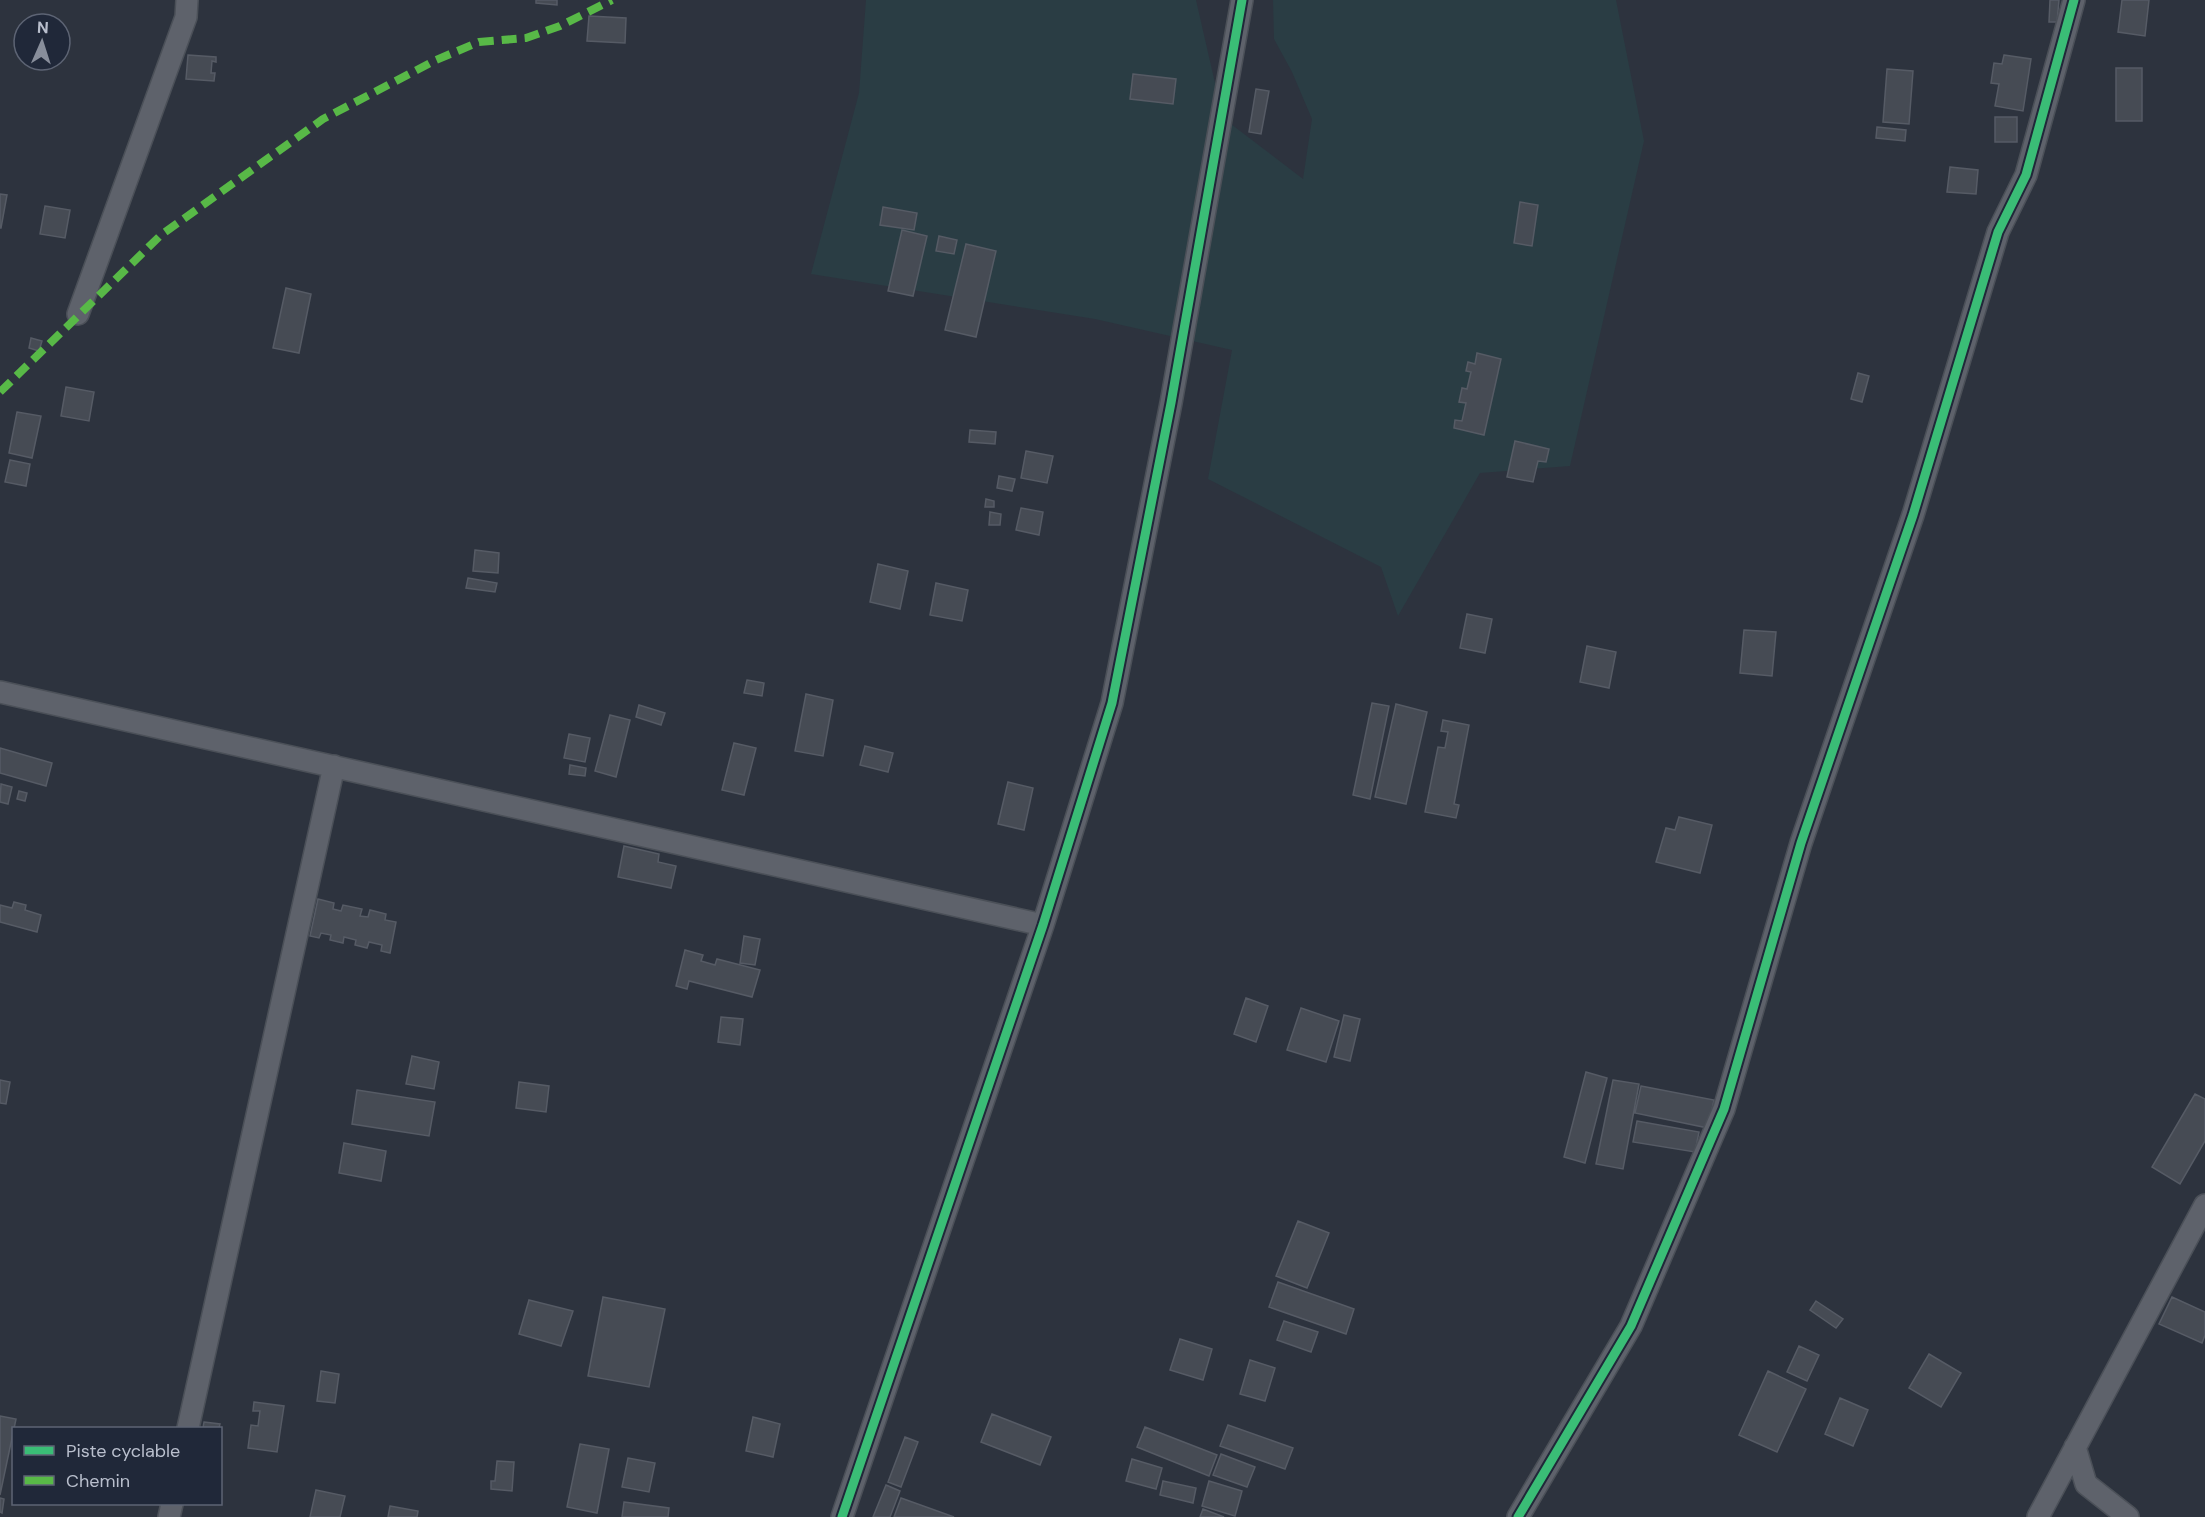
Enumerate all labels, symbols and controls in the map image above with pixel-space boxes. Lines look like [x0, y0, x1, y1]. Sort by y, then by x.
north arrow [12, 12, 72, 72]
text: N [36, 17, 49, 38]
legend [12, 1427, 222, 1505]
text: Piste cyclable [66, 1439, 180, 1463]
text: Chemin [66, 1469, 130, 1493]

